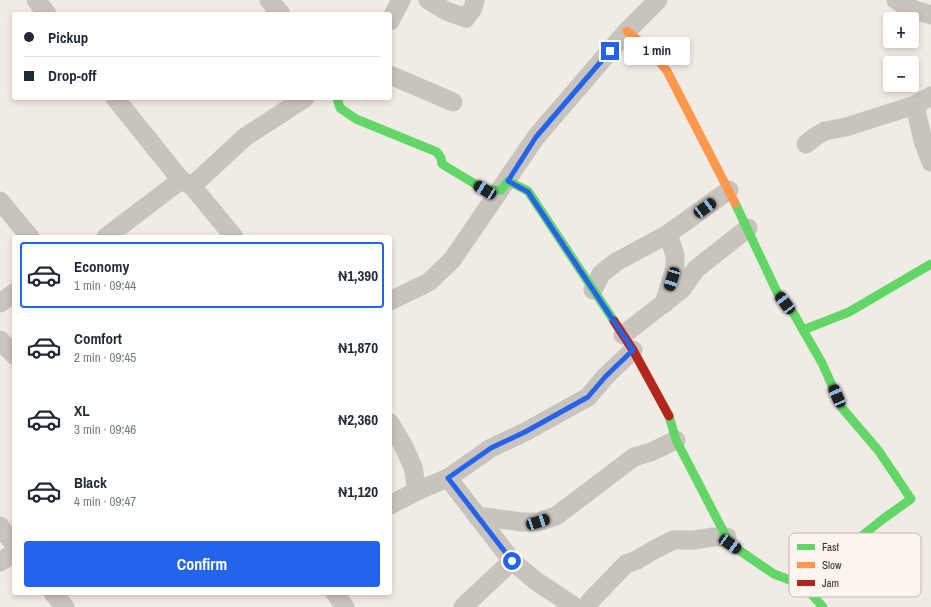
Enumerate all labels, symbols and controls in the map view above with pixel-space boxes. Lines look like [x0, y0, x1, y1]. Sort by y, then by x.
map controls [883, 12, 919, 92]
button: + [883, 12, 919, 48]
text: Pickup [48, 27, 88, 48]
callout: 1 min [624, 37, 690, 65]
route end [601, 42, 619, 60]
text: 1 min [643, 42, 671, 59]
button: − [883, 56, 919, 92]
text: Drop-off [48, 65, 97, 86]
car [472, 179, 498, 201]
car [692, 196, 718, 220]
text: Economy [74, 256, 129, 277]
icon: car [26, 257, 62, 293]
text: ₦1,390 [338, 265, 378, 286]
car [663, 266, 681, 292]
text: 1 min · 09:44 [74, 277, 136, 294]
car [773, 290, 797, 316]
text: Comfort [74, 328, 122, 349]
icon: car [26, 329, 62, 365]
text: ₦1,870 [338, 337, 378, 358]
text: 2 min · 09:45 [74, 349, 136, 366]
car [827, 383, 847, 409]
text: XL [74, 400, 90, 421]
icon: car [26, 401, 62, 437]
text: ₦2,360 [338, 409, 378, 430]
text: 3 min · 09:46 [74, 421, 136, 438]
text: Black [74, 472, 107, 493]
icon: car [26, 473, 62, 509]
text: ₦1,120 [338, 481, 378, 502]
text: 4 min · 09:47 [74, 493, 136, 510]
car [525, 513, 551, 531]
car [717, 532, 743, 556]
legend [789, 533, 921, 597]
text: Fast [822, 540, 840, 554]
button: Confirm [24, 541, 380, 587]
route start [503, 552, 521, 570]
text: Slow [822, 558, 842, 572]
text: Jam [822, 576, 839, 590]

